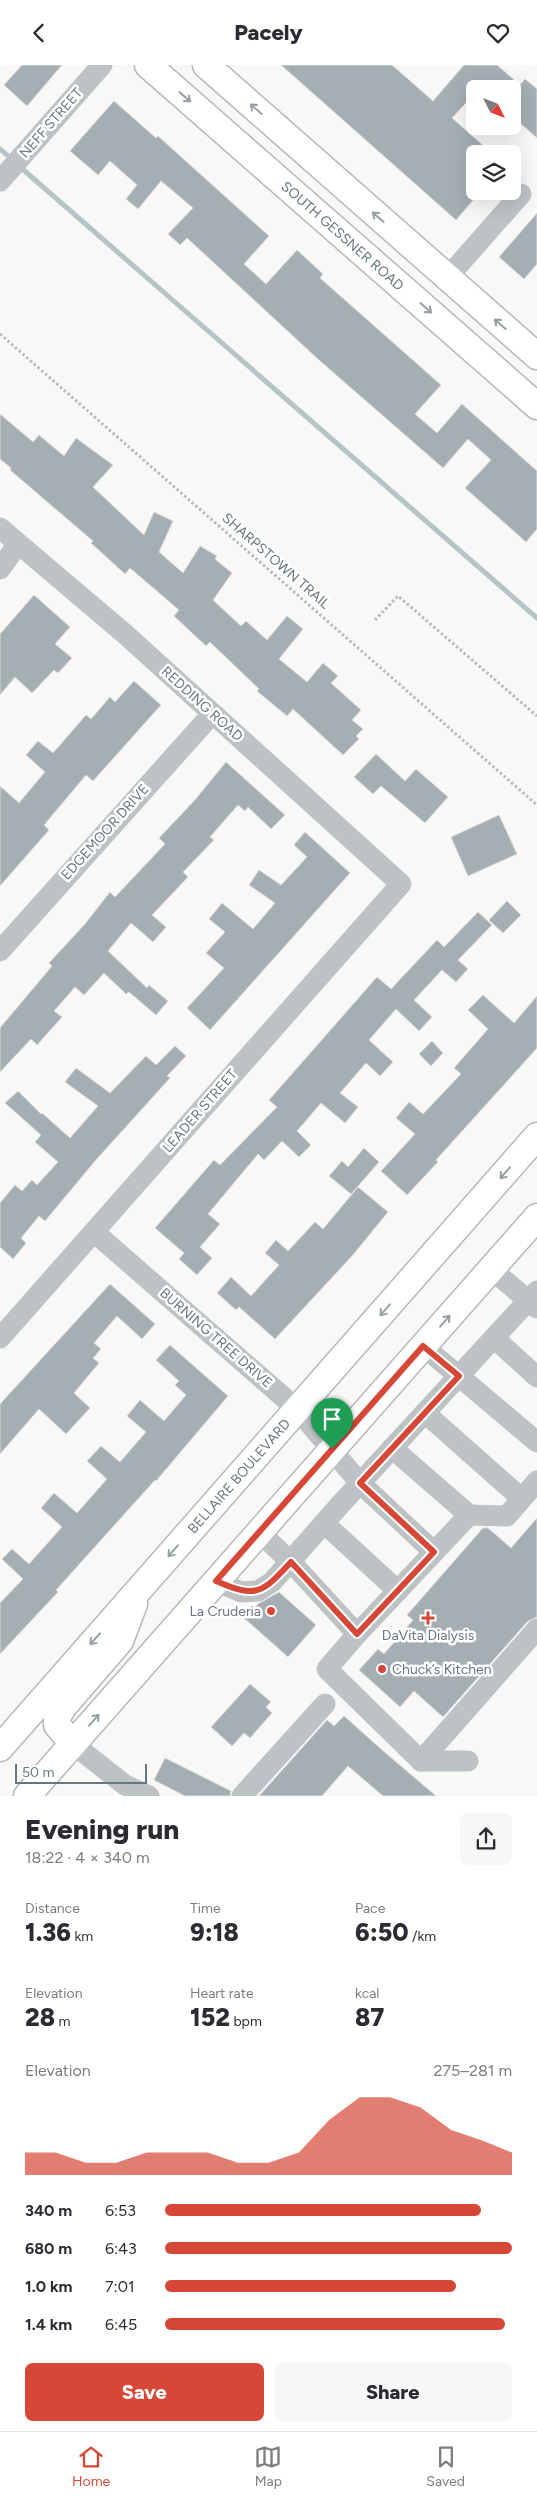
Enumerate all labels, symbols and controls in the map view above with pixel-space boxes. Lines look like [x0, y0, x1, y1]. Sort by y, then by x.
icon: back [25, 19, 53, 47]
text: Pacely [234, 19, 303, 46]
icon: heart [484, 19, 512, 47]
north arrow [466, 80, 521, 135]
map controls [466, 80, 521, 200]
street label: NEFF STREET [16, 84, 86, 161]
one-way arrow [179, 91, 192, 103]
one-way arrow [250, 104, 263, 115]
button: layers [466, 145, 521, 200]
street label: SOUTH GESSNER ROAD [278, 177, 408, 294]
one-way arrow [372, 211, 385, 223]
one-way arrow [420, 302, 433, 313]
one-way arrow [494, 319, 507, 330]
street label: SHARPSTOWN TRAIL [219, 510, 334, 613]
street label: REDDING ROAD [158, 663, 246, 745]
street label: EDGEMOOR DRIVE [58, 781, 152, 883]
street label: LEADER STREET [159, 1066, 241, 1156]
one-way arrow [499, 1167, 511, 1180]
street label: BURNING TREE DRIVE [156, 1285, 276, 1391]
one-way arrow [379, 1303, 391, 1316]
one-way arrow [439, 1314, 451, 1327]
pin [311, 1398, 353, 1449]
icon: arrive [318, 1405, 346, 1433]
street label: BELLAIRE BOULEVARD [184, 1415, 294, 1537]
one-way arrow [167, 1545, 179, 1558]
place label: La Cruderia [190, 1603, 261, 1620]
marker: La Cruderia [265, 1605, 277, 1617]
marker: DaVita Dialysis [421, 1611, 435, 1625]
place label: DaVita Dialysis [382, 1627, 474, 1644]
one-way arrow [90, 1633, 101, 1646]
place label: Chuck’s Kitchen [392, 1661, 492, 1678]
marker: Chuck’s Kitchen [376, 1663, 388, 1675]
one-way arrow [88, 1714, 100, 1727]
scale bar [15, 1761, 148, 1784]
text: 50 m [22, 1764, 54, 1781]
text: Evening run [25, 1812, 179, 1846]
button: share [460, 1813, 512, 1865]
text: 18:22 · 4 × 340 m [25, 1848, 150, 1867]
text: Distance [25, 1900, 80, 1917]
text: Time [190, 1900, 221, 1917]
text: Pace [355, 1900, 385, 1917]
text: 1.36 [25, 1917, 71, 1947]
text: 9:18 [190, 1917, 239, 1947]
text: 6:50 [355, 1917, 409, 1947]
text: km [71, 1928, 93, 1945]
text: /km [409, 1928, 436, 1945]
text: Elevation [25, 1985, 83, 2002]
text: Heart rate [190, 1985, 254, 2002]
text: kcal [355, 1985, 379, 2002]
text: 28 [25, 2002, 55, 2032]
text: 152 [190, 2002, 230, 2032]
text: 87 [355, 2002, 384, 2032]
text: m [55, 2013, 70, 2030]
text: bpm [230, 2013, 262, 2030]
text: Elevation [25, 2061, 91, 2080]
text: 275–281 m [434, 2061, 512, 2080]
text: 340 m [25, 2201, 72, 2220]
text: 6:53 [105, 2201, 136, 2220]
text: 680 m [25, 2239, 72, 2258]
text: 6:43 [105, 2239, 137, 2258]
text: 1.0 km [25, 2277, 72, 2296]
text: 7:01 [105, 2277, 135, 2296]
text: 1.4 km [25, 2315, 72, 2334]
text: 6:45 [105, 2315, 137, 2334]
button: Save [25, 2363, 264, 2421]
button: Share [274, 2363, 512, 2421]
tab: Home [72, 2443, 110, 2490]
tab: Map [254, 2443, 282, 2490]
tab: Saved [426, 2443, 465, 2490]

